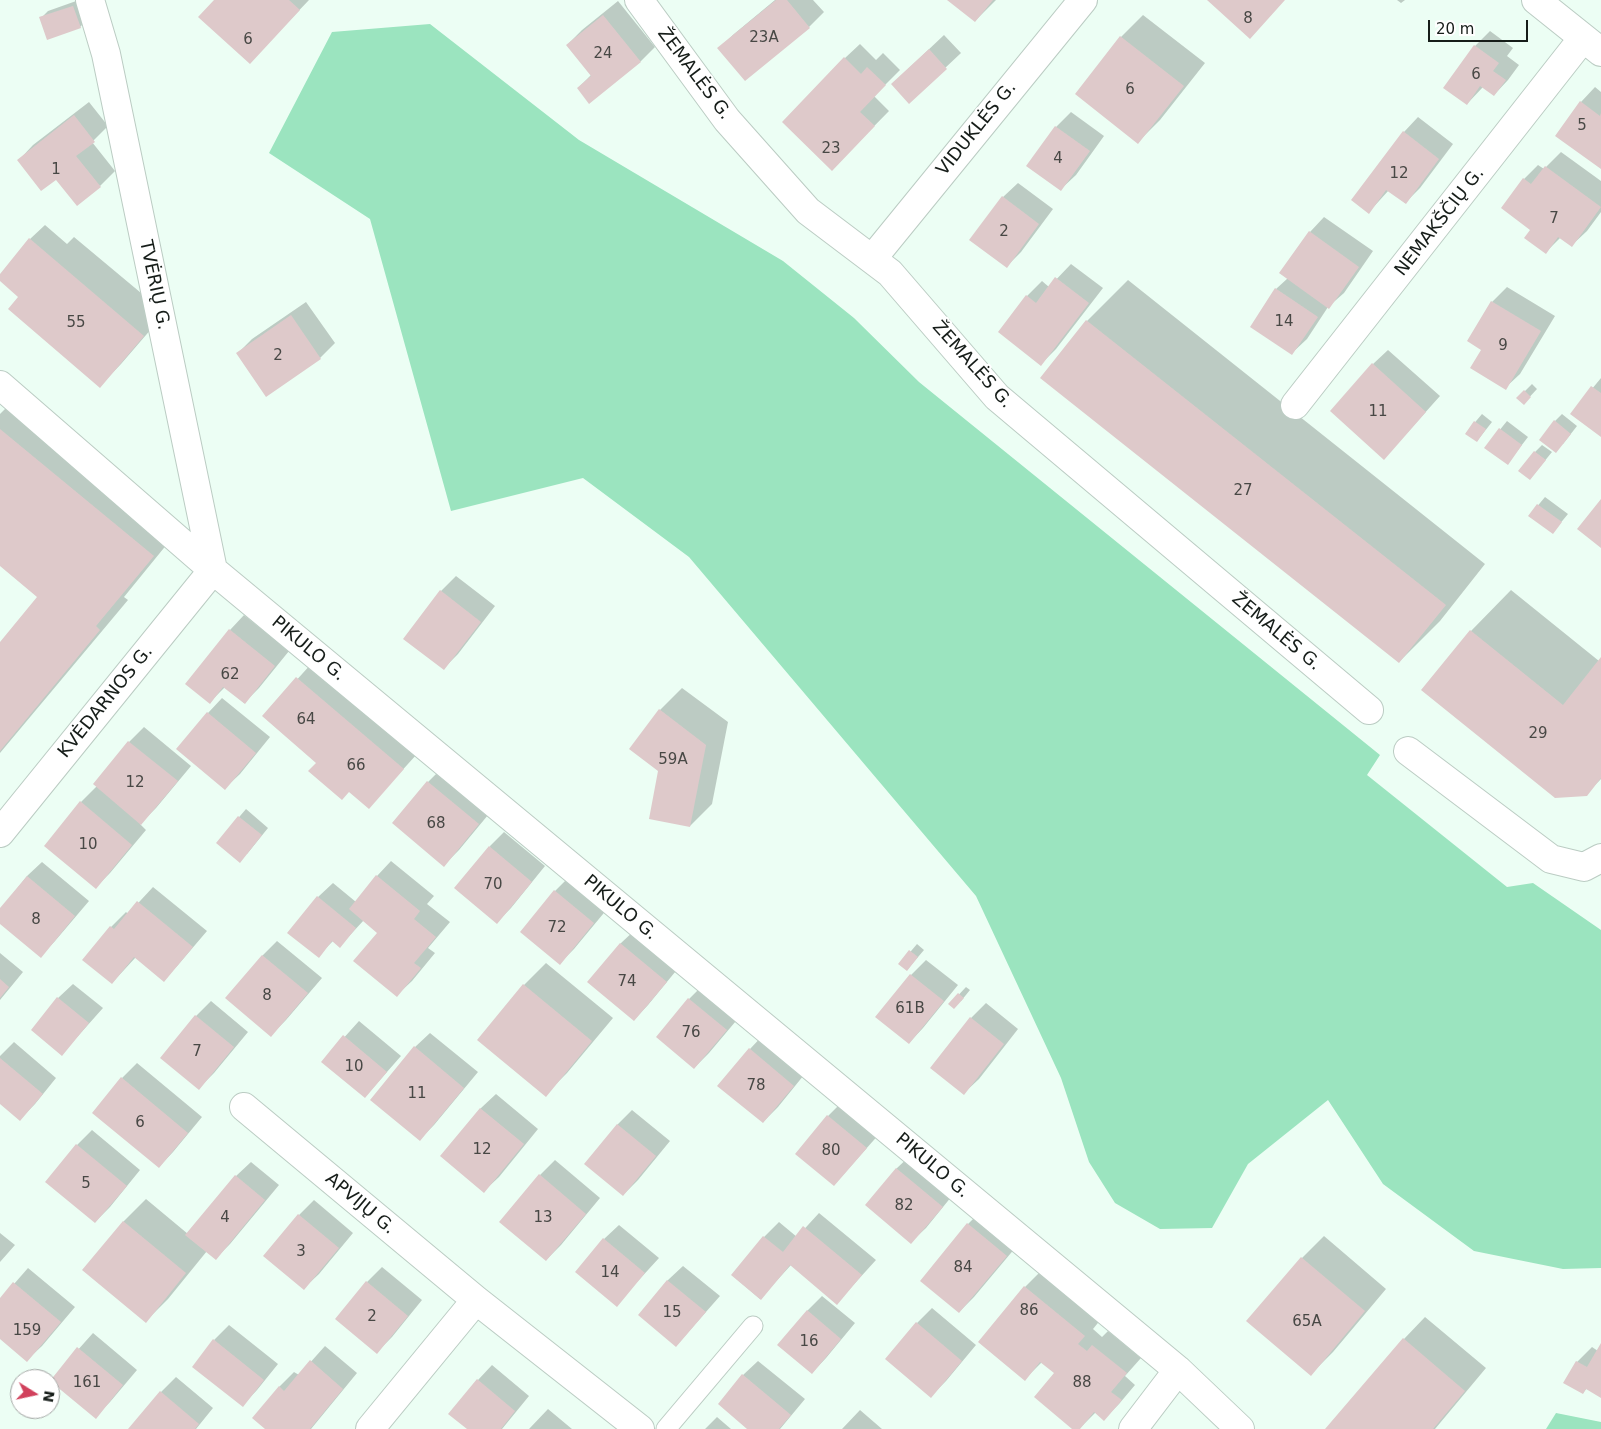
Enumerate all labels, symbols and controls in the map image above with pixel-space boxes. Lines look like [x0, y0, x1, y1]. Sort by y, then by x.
house number: 8 [1243, 10, 1253, 28]
scale bar [1431, 10, 1531, 42]
text: 20 m [1436, 20, 1474, 38]
street label: ŽEMALĖS G. [652, 24, 736, 124]
house number: 23A [749, 29, 779, 47]
house number: 6 [243, 31, 253, 49]
house number: 24 [593, 45, 613, 63]
house number: 6 [1471, 66, 1481, 84]
street label: VIDUKLĖS G. [933, 78, 1021, 180]
house number: 6 [1125, 81, 1135, 99]
house number: 5 [1577, 117, 1587, 135]
house number: 23 [821, 140, 841, 158]
house number: 4 [1053, 150, 1063, 168]
house number: 1 [51, 161, 61, 179]
street label: NEMAKŠČIŲ G. [1391, 163, 1489, 281]
house number: 12 [1389, 165, 1409, 183]
house number: 7 [1549, 210, 1559, 228]
house number: 2 [999, 223, 1009, 241]
street label: TVĖRIŲ G. [134, 238, 174, 332]
house number: 14 [1274, 313, 1294, 331]
house number: 55 [66, 314, 86, 332]
street label: ŽEMALĖS G. [927, 317, 1017, 413]
house number: 9 [1498, 337, 1508, 355]
house number: 2 [273, 347, 283, 365]
house number: 11 [1368, 403, 1388, 421]
house number: 27 [1233, 482, 1253, 500]
street label: ŽEMALĖS G. [1227, 588, 1325, 676]
street label: PIKULO G. [267, 612, 349, 686]
street label: KVĖDARNOS G. [54, 641, 158, 763]
house number: 62 [220, 666, 240, 684]
house number: 64 [296, 711, 316, 729]
house number: 29 [1528, 725, 1548, 743]
house number: 59A [658, 751, 688, 769]
house number: 66 [346, 757, 366, 775]
house number: 12 [125, 774, 145, 792]
house number: 68 [426, 815, 446, 833]
house number: 10 [78, 836, 98, 854]
street label: PIKULO G. [579, 871, 661, 945]
house number: 70 [483, 876, 503, 894]
house number: 8 [31, 911, 41, 929]
house number: 72 [547, 919, 567, 937]
house number: 74 [617, 973, 637, 991]
house number: 8 [262, 987, 272, 1005]
house number: 61B [895, 1000, 925, 1018]
house number: 76 [681, 1024, 701, 1042]
house number: 7 [192, 1043, 202, 1061]
house number: 10 [344, 1058, 364, 1076]
house number: 78 [746, 1077, 766, 1095]
house number: 11 [407, 1085, 427, 1103]
house number: 6 [135, 1114, 145, 1132]
street label: PIKULO G. [891, 1129, 973, 1203]
house number: 12 [472, 1141, 492, 1159]
house number: 80 [821, 1142, 841, 1160]
street label: APVIJŲ G. [321, 1169, 399, 1239]
house number: 5 [81, 1175, 91, 1193]
house number: 82 [894, 1197, 914, 1215]
house number: 4 [220, 1209, 230, 1227]
house number: 13 [533, 1209, 553, 1227]
house number: 3 [296, 1243, 306, 1261]
house number: 84 [953, 1259, 973, 1277]
house number: 14 [600, 1264, 620, 1282]
house number: 86 [1019, 1302, 1039, 1320]
house number: 15 [662, 1304, 682, 1322]
house number: 2 [367, 1308, 377, 1326]
house number: 65A [1292, 1313, 1322, 1331]
house number: 159 [13, 1322, 41, 1340]
house number: 16 [799, 1333, 819, 1351]
north arrow [10, 1369, 60, 1419]
house number: 161 [73, 1374, 101, 1392]
house number: 88 [1072, 1374, 1092, 1392]
text: N [40, 1389, 58, 1404]

